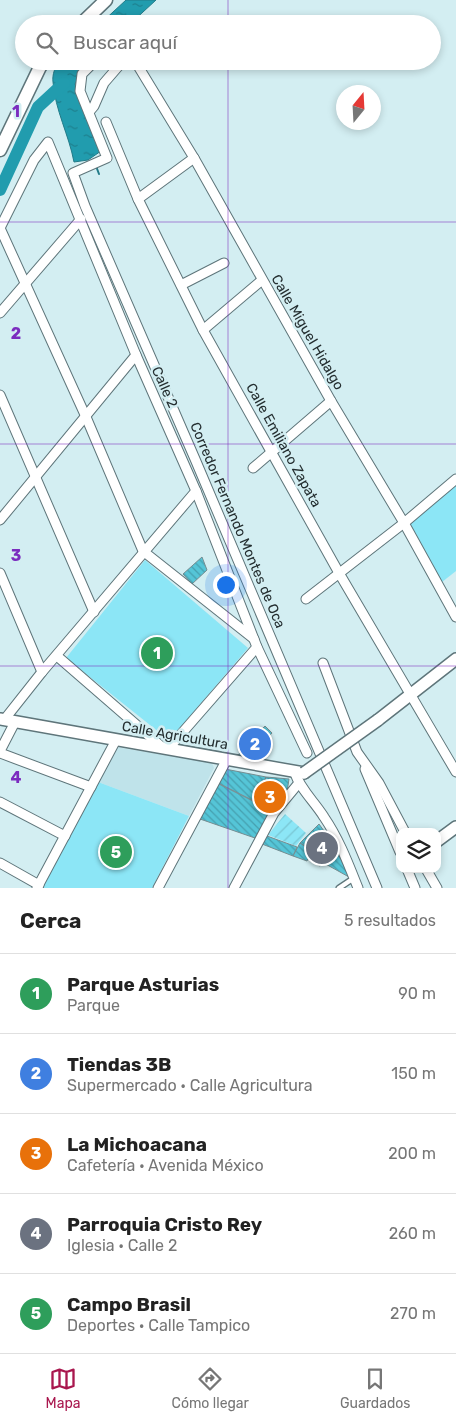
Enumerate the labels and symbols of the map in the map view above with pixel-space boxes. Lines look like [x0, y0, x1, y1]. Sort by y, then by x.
north arrow [336, 85, 381, 130]
text: 1 [12, 102, 20, 121]
street label: Calle Miguel Hidalgo [268, 272, 348, 393]
text: 2 [11, 324, 21, 343]
street label: Calle 2 [148, 364, 181, 410]
street label: Calle Emiliano Zapata [242, 380, 325, 510]
street label: Corredor Fernando Montes de Oca [186, 420, 289, 631]
text: 3 [11, 546, 21, 565]
your location [213, 572, 239, 598]
pin: 1 [141, 634, 173, 672]
street label: Calle Agricultura [120, 718, 229, 753]
pin: 2 [239, 725, 271, 763]
text: 4 [11, 768, 22, 787]
pin: 3 [254, 778, 286, 816]
pin: 4 [306, 829, 338, 867]
pin: 5 [100, 833, 132, 871]

